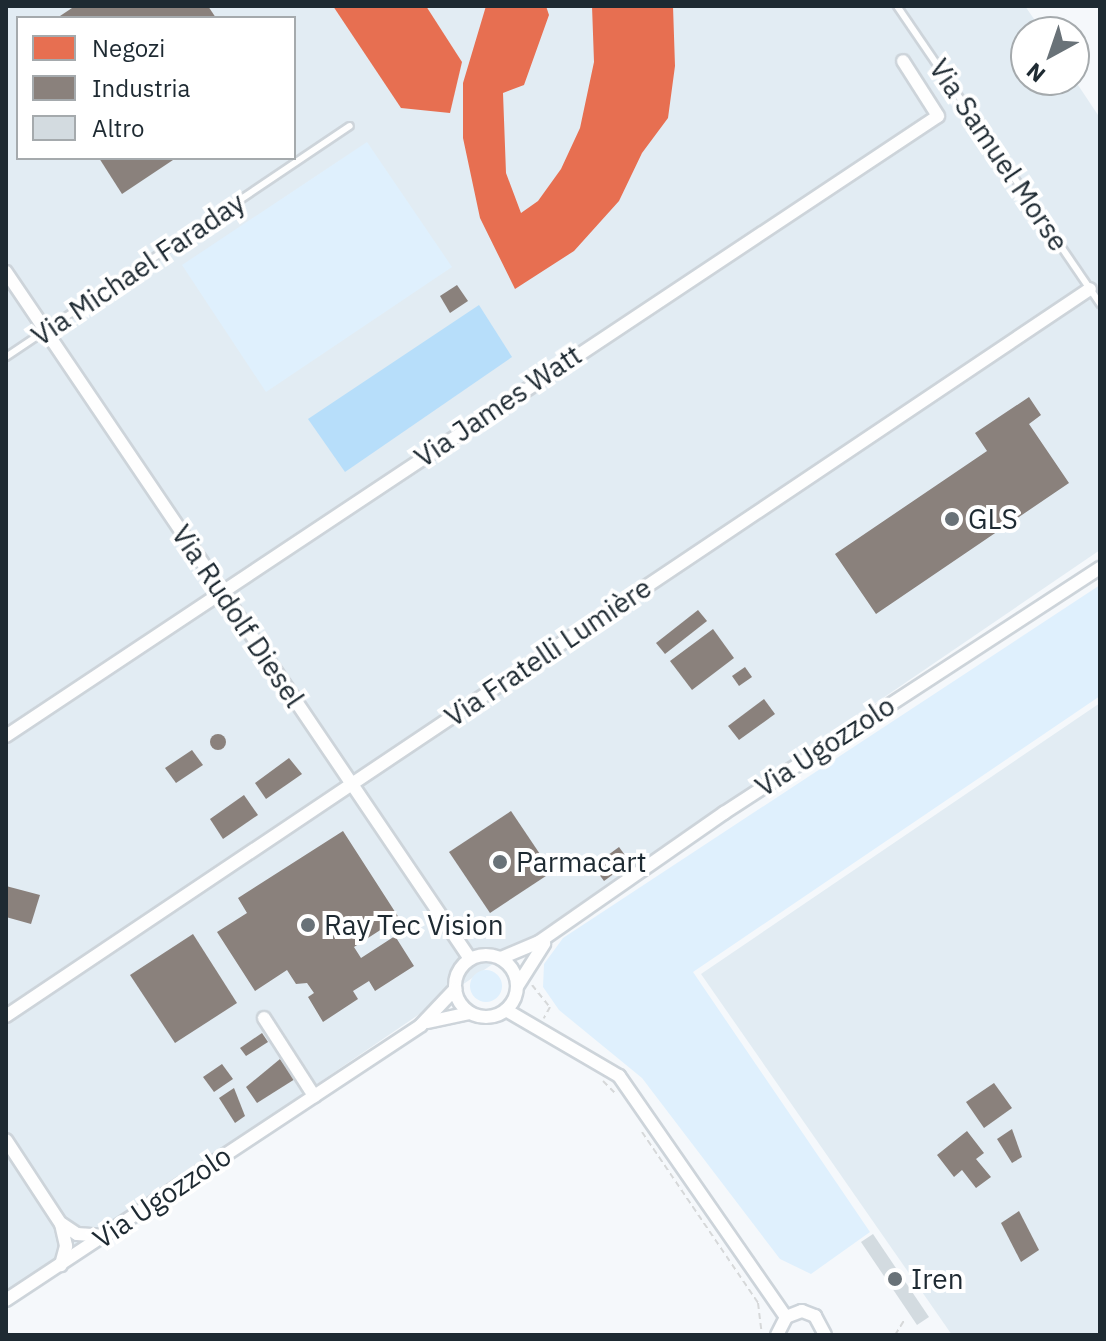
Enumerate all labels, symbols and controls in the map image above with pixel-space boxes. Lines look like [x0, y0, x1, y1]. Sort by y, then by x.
legend [16, 16, 296, 160]
north arrow [1010, 16, 1090, 96]
text: Negozi [92, 32, 165, 64]
street label: Via Samuel Morse [922, 53, 1076, 257]
text: N [1020, 57, 1051, 89]
text: Industria [92, 72, 190, 104]
text: Altro [92, 112, 144, 144]
street label: Via Michael Faraday [25, 185, 251, 353]
street label: Via James Watt [408, 338, 588, 474]
place label: GLS [968, 502, 1018, 536]
marker: GLS [943, 510, 961, 528]
street label: Via Rudolf Diesel [165, 519, 311, 713]
street label: Via Fratelli Lumière [438, 571, 658, 733]
street label: Via Ugozzolo [749, 689, 901, 803]
place label: Parmacart [516, 845, 647, 879]
marker: Parmacart [491, 853, 509, 871]
place label: Ray Tec Vision [324, 908, 504, 942]
marker: Ray Tec Vision [299, 916, 317, 934]
street label: Via Ugozzolo [87, 1139, 237, 1255]
place label: Iren [911, 1262, 964, 1296]
marker: Iren [886, 1270, 904, 1288]

